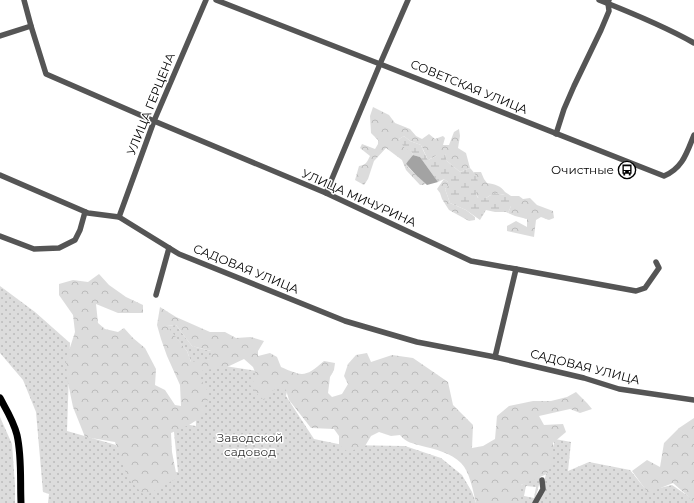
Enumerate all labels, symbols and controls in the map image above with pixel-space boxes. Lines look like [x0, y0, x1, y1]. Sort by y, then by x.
street label: УЛИЦА ГЕРЦЕНА [123, 50, 178, 157]
street label: СОВЕТСКАЯ УЛИЦА [408, 56, 530, 117]
bus stop icon: Очистные [617, 160, 637, 180]
place label: Очистные [551, 162, 614, 177]
street label: УЛИЦА МИЧУРИНА [299, 165, 419, 230]
street label: САДОВАЯ УЛИЦА [191, 241, 301, 297]
street label: САДОВАЯ УЛИЦА [529, 346, 642, 387]
park label: Заводской садовод [217, 430, 283, 459]

